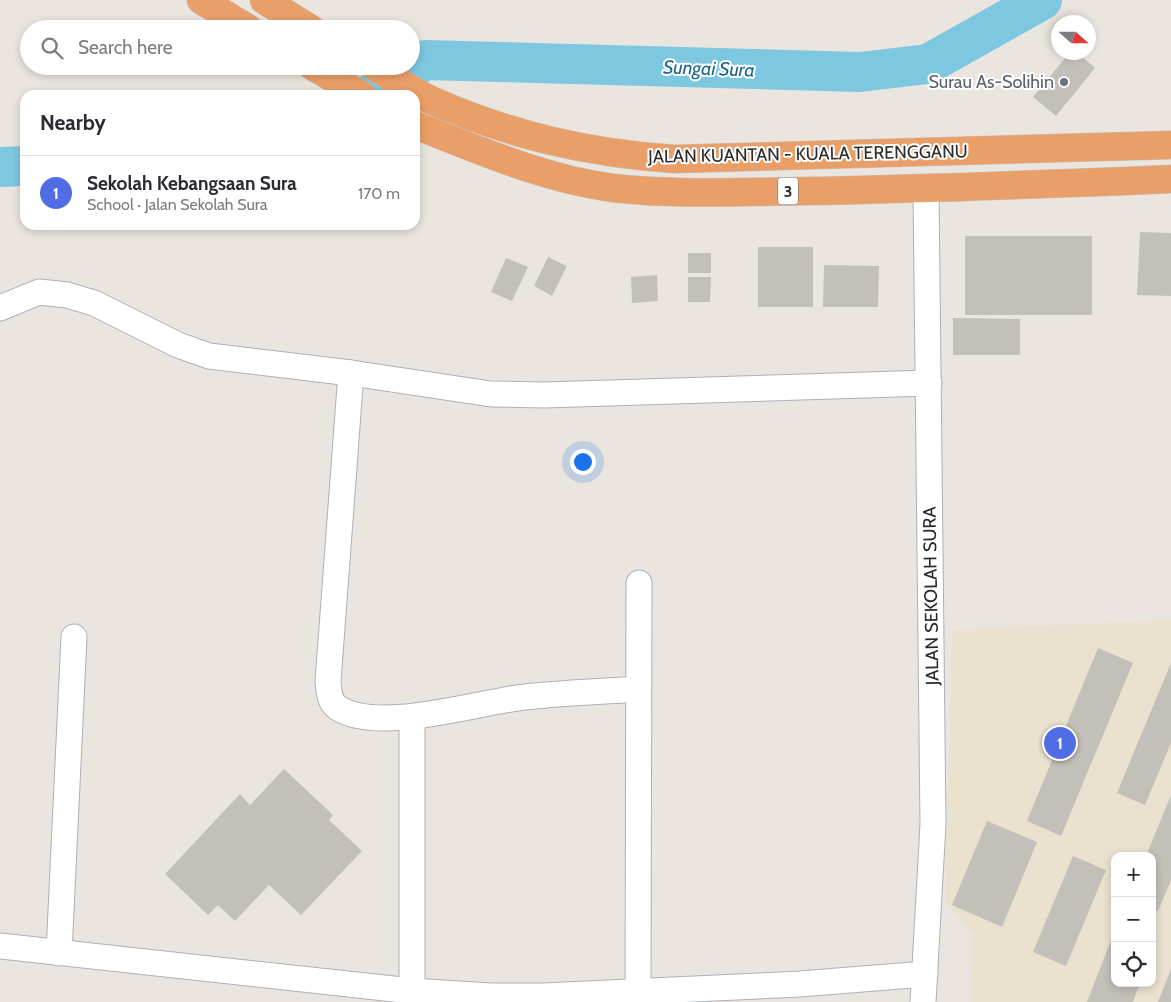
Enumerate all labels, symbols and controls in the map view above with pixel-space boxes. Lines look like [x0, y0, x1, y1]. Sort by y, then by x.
north arrow [1051, 15, 1096, 60]
search box [20, 20, 420, 75]
icon: search [38, 34, 66, 62]
text: Search here [78, 36, 172, 59]
water label: Sungai Sura [663, 55, 755, 82]
place label: Surau As-Solihin [928, 71, 1054, 93]
marker: Surau As-Solihin [1058, 76, 1070, 88]
text: Nearby [40, 110, 106, 135]
street label: JALAN KUANTAN - KUALA TERENGGANU [647, 140, 968, 168]
text: Sekolah Kebangsaan Sura [87, 172, 297, 195]
road number: 3 [778, 178, 798, 205]
text: 1 [53, 184, 59, 203]
text: 170 m [358, 184, 400, 203]
text: School · Jalan Sekolah Sura [87, 195, 267, 214]
your location [570, 449, 596, 475]
street label: JALAN SEKOLAH SURA [918, 506, 944, 687]
pin: 1 [1044, 724, 1076, 762]
map controls [1111, 852, 1156, 987]
button: + [1111, 852, 1156, 897]
button: − [1111, 897, 1156, 942]
button: locate [1111, 942, 1156, 987]

